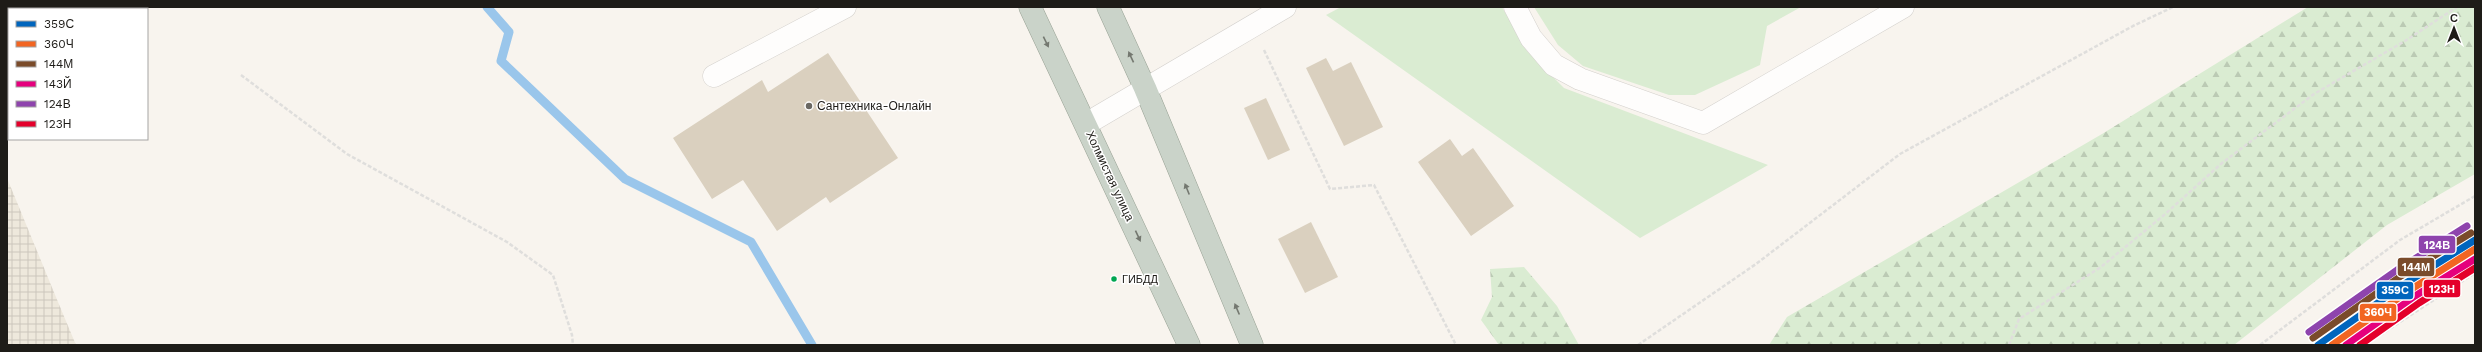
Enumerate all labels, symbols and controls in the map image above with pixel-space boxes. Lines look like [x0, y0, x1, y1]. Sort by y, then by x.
legend [8, 8, 148, 140]
north arrow [2434, 8, 2474, 48]
text: С [2450, 12, 2458, 25]
text: 359С [44, 17, 74, 31]
one-way arrow [1043, 36, 1049, 48]
text: 360Ч [44, 37, 74, 51]
one-way arrow [1128, 51, 1134, 62]
text: 144М [44, 57, 73, 71]
text: 143Й [44, 76, 72, 91]
text: 124В [44, 97, 71, 111]
place label: Сантехника-Онлайн [817, 99, 931, 113]
marker: Сантехника-Онлайн [804, 101, 814, 111]
text: 123Н [44, 117, 71, 131]
street label: Холмистая улица [1083, 129, 1137, 224]
one-way arrow [1184, 183, 1190, 194]
one-way arrow [1135, 230, 1141, 241]
line badge: 124В [2418, 235, 2456, 254]
text: 124В [2424, 239, 2450, 252]
line badge: 144М [2397, 257, 2435, 277]
text: 144М [2402, 261, 2430, 274]
place label: ГИБДД [1122, 273, 1159, 286]
marker: ГИБДД [1109, 274, 1119, 284]
line badge: 123Н [2423, 279, 2461, 298]
line badge: 359С [2376, 281, 2414, 300]
text: 123Н [2429, 283, 2455, 296]
text: 359С [2381, 284, 2409, 297]
one-way arrow [1234, 303, 1240, 315]
line badge: 360Ч [2359, 303, 2397, 322]
text: 360Ч [2364, 306, 2392, 319]

